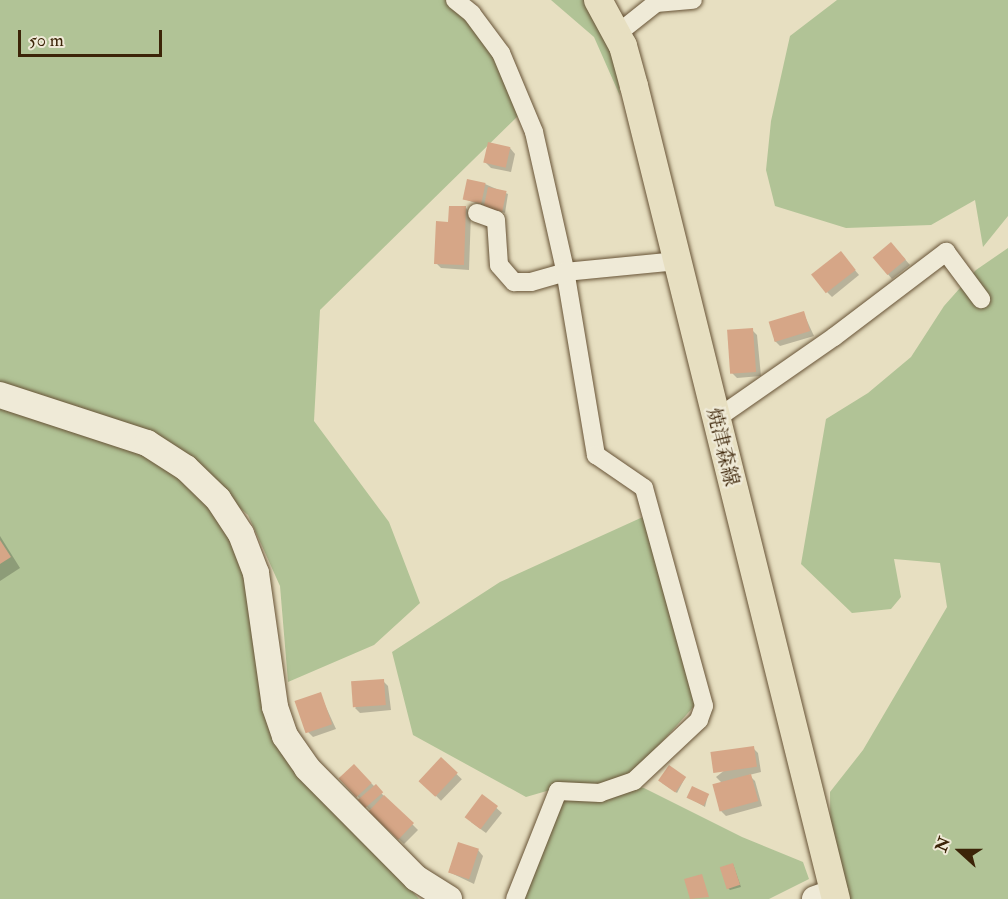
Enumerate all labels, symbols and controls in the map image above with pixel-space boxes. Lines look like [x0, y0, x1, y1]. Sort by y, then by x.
scale bar [21, 18, 165, 56]
text: 50 m [29, 29, 64, 52]
street label: 焼津森線 [702, 405, 744, 489]
north arrow [930, 821, 990, 881]
text: N [931, 834, 955, 855]

